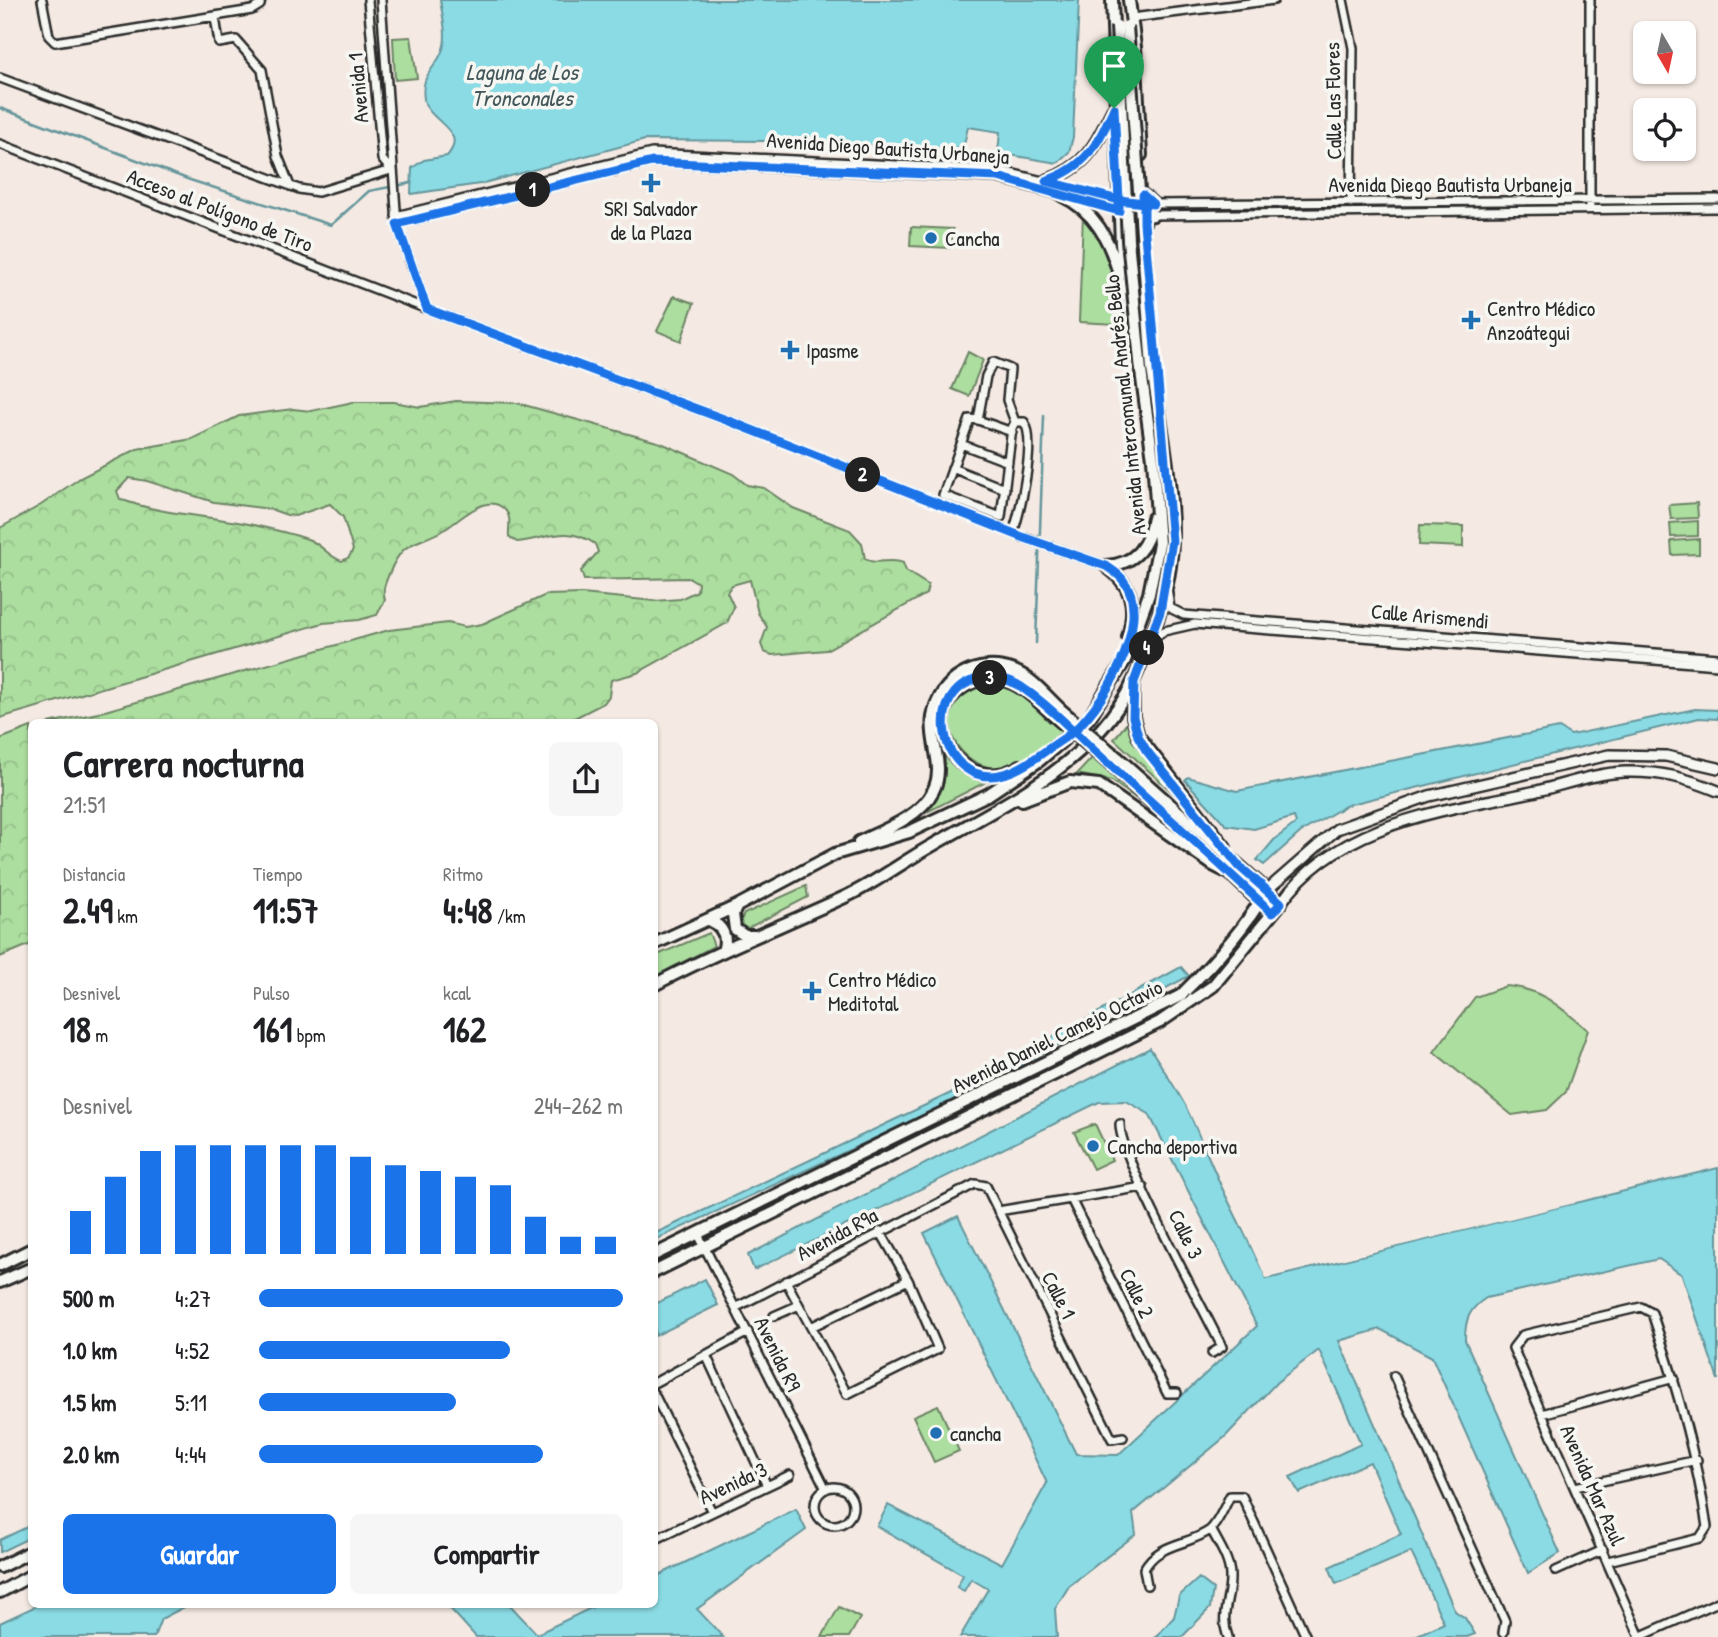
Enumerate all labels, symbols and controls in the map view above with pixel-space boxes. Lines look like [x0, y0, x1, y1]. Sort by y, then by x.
north arrow [1633, 21, 1696, 84]
map controls [1633, 21, 1696, 161]
pin [1084, 36, 1144, 108]
street label: Calle Las Flores [1317, 42, 1349, 160]
icon: arrive [1095, 47, 1133, 85]
street label: Avenida 1 [341, 52, 375, 124]
water label: Laguna de Los Tronconales [466, 56, 580, 113]
button: locate [1633, 98, 1696, 161]
street label: Avenida Diego Bautista Urbaneja [766, 125, 1010, 171]
street label: Acceso al Polígono de Tiro [123, 161, 317, 259]
street label: Avenida Diego Bautista Urbaneja [1328, 170, 1572, 199]
pin: 1 [516, 172, 550, 208]
marker: SRI Salvador de la Plaza [641, 173, 661, 193]
text: 1 [529, 176, 536, 202]
place label: SRI Salvador de la Plaza [604, 194, 698, 247]
place label: Cancha [945, 224, 999, 253]
marker: Cancha [923, 230, 939, 246]
street label: Avenida Intercomunal Andrés Bello [1097, 273, 1153, 537]
place label: Centro Médico Anzoátegui [1487, 294, 1595, 347]
marker: Centro Médico Anzoátegui [1461, 310, 1481, 330]
place label: Ipasme [806, 336, 859, 365]
marker: Ipasme [780, 340, 800, 360]
pin: 2 [846, 458, 880, 492]
text: 2 [858, 461, 867, 487]
street label: Calle Arismendi [1370, 596, 1490, 636]
pin: 4 [1130, 630, 1164, 666]
text: 4 [1143, 634, 1150, 660]
pin: 3 [972, 660, 1007, 696]
text: 3 [985, 664, 994, 690]
text: Carrera nocturna [63, 737, 304, 789]
button: share [549, 742, 623, 816]
text: 21:51 [63, 789, 106, 820]
text: Distancia [63, 861, 125, 887]
text: Tiempo [253, 861, 302, 887]
text: Ritmo [443, 861, 483, 887]
text: 2.49 [63, 887, 113, 934]
text: 11:57 [253, 887, 319, 934]
text: 4:48 [443, 887, 493, 934]
text: km [113, 903, 138, 929]
text: /km [493, 903, 526, 929]
place label: Centro Médico Meditotal [828, 965, 936, 1018]
street label: Avenida Daniel Camejo Octavio [947, 972, 1167, 1100]
text: Desnivel [63, 980, 120, 1006]
text: Pulso [253, 980, 290, 1006]
text: kcal [443, 980, 471, 1006]
marker: Centro Médico Meditotal [802, 981, 822, 1001]
text: 18 [63, 1006, 91, 1053]
text: 161 [253, 1006, 292, 1053]
text: 162 [443, 1006, 486, 1053]
text: m [91, 1022, 108, 1048]
text: bpm [292, 1022, 326, 1048]
text: Desnivel [63, 1090, 132, 1121]
text: 244–262 m [534, 1090, 623, 1121]
place label: Cancha deportiva [1107, 1132, 1237, 1161]
marker: Cancha deportiva [1085, 1138, 1101, 1154]
street label: Avenida R9a [791, 1201, 883, 1267]
street label: Calle 3 [1162, 1205, 1210, 1263]
street label: Calle 2 [1113, 1263, 1161, 1323]
street label: Calle 1 [1035, 1266, 1083, 1324]
text: 500 m [63, 1283, 114, 1314]
text: 4:27 [175, 1283, 211, 1314]
street label: Avenida R9 [747, 1312, 809, 1396]
text: 1.0 km [63, 1335, 117, 1366]
text: 4:52 [175, 1335, 209, 1366]
text: 1.5 km [63, 1387, 116, 1418]
text: 5:11 [175, 1387, 207, 1418]
place label: cancha [950, 1419, 1001, 1448]
street label: Avenida Mar Azul [1553, 1420, 1633, 1550]
marker: cancha [928, 1425, 944, 1441]
text: 2.0 km [63, 1439, 119, 1470]
text: 4:44 [175, 1439, 206, 1470]
street label: Avenida 3 [694, 1455, 772, 1511]
button: Guardar [63, 1514, 336, 1594]
button: Compartir [350, 1514, 623, 1594]

